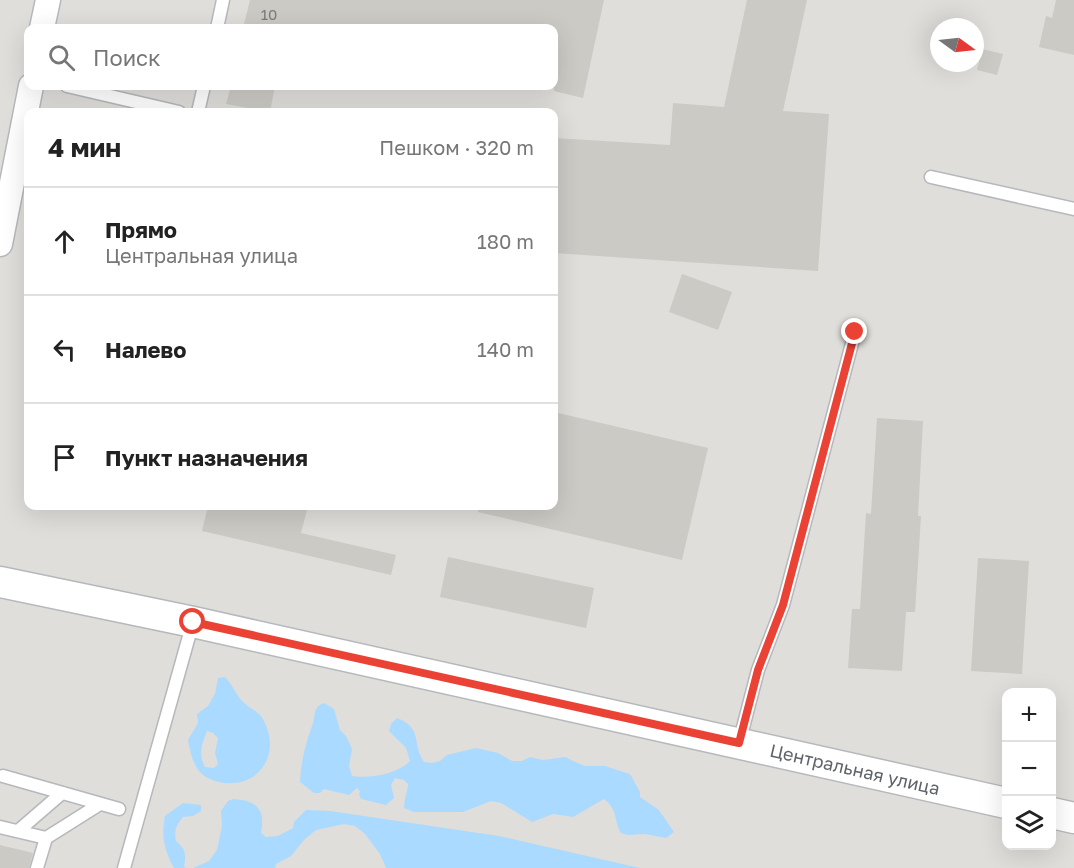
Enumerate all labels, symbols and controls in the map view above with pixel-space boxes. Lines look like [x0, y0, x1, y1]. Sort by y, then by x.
house number: 10 [261, 5, 277, 23]
north arrow [930, 18, 984, 72]
search box [24, 24, 558, 90]
icon: search [45, 41, 78, 74]
text: Поиск [93, 44, 161, 71]
text: 4 мин [48, 132, 121, 163]
text: Пешком · 320 m [379, 135, 534, 159]
text: Прямо [105, 216, 177, 243]
icon: ahead [48, 225, 81, 258]
text: 180 m [477, 229, 534, 253]
text: Центральная улица [105, 243, 298, 267]
route end [841, 318, 867, 344]
icon: left [48, 333, 81, 366]
text: Налево [105, 336, 187, 363]
text: 140 m [477, 337, 534, 361]
icon: arrive [48, 441, 81, 474]
text: Пункт назначения [105, 444, 308, 471]
route start [179, 608, 205, 634]
map controls [1002, 688, 1056, 850]
button: + [1002, 688, 1056, 742]
street label: Центральная улица [768, 739, 942, 799]
button: − [1002, 742, 1056, 796]
button: layers [1002, 796, 1056, 850]

